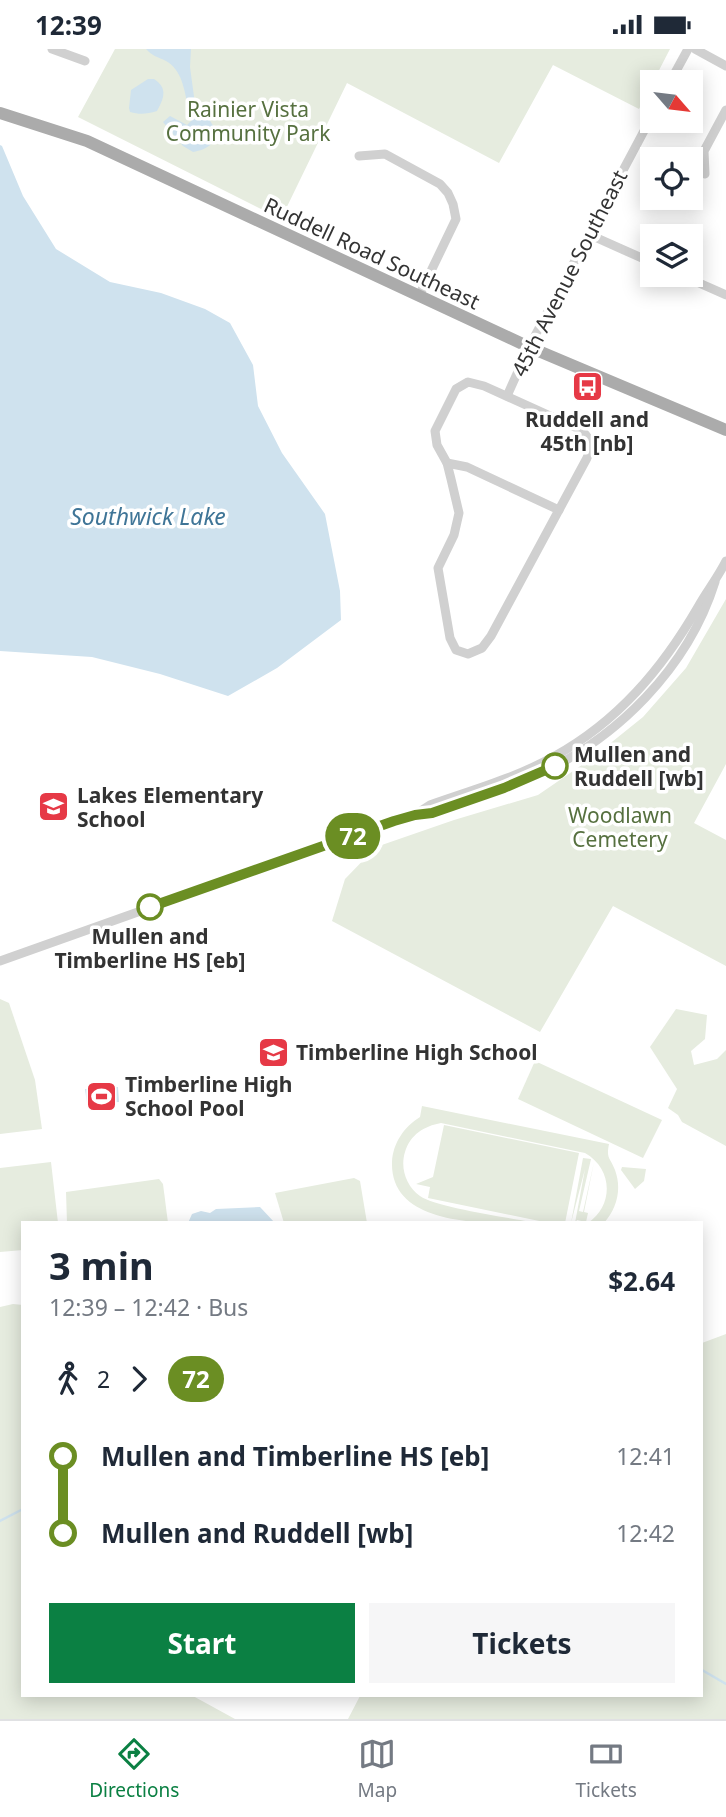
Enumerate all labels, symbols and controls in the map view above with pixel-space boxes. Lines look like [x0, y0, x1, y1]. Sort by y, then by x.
text: 12:39 [35, 7, 102, 43]
north arrow [640, 70, 704, 133]
map controls [640, 70, 703, 287]
park label: Rainier Vista Community Park [166, 95, 331, 147]
button: locate [640, 147, 703, 210]
street label: 45th Avenue Southeast [505, 165, 633, 381]
street label: Ruddell Road Southeast [260, 191, 485, 316]
button: layers [640, 224, 703, 287]
bus stop icon: Ruddell and 45th [nb] [570, 370, 604, 404]
place label: Ruddell and 45th [nb] [525, 405, 649, 457]
water label: Southwick Lake [70, 500, 226, 532]
place label: Mullen and Ruddell [wb] [574, 740, 704, 792]
marker: Mullen and Ruddell [wb] [542, 753, 568, 779]
place label: Lakes Elementary School [77, 781, 263, 833]
school or university icon: Lakes Elementary School [37, 790, 71, 824]
park label: Woodlawn Cemetery [568, 801, 672, 853]
line badge: 72 [322, 813, 384, 859]
text: 72 [339, 819, 367, 852]
marker: Mullen and Timberline HS [eb] [137, 894, 163, 920]
place label: Mullen and Timberline HS [eb] [54, 922, 246, 974]
school or university icon: Timberline High School [256, 1035, 290, 1069]
place label: Timberline High School [296, 1038, 538, 1066]
place label: Timberline High School Pool [125, 1070, 293, 1122]
sports icon: Timberline High School Pool [85, 1079, 119, 1113]
text: 3 min [49, 1239, 154, 1291]
text: $2.64 [608, 1263, 675, 1299]
text: 12:39 – 12:42 · Bus [49, 1291, 248, 1323]
icon: walk [49, 1360, 87, 1398]
icon: forward [120, 1360, 158, 1398]
text: 72 [182, 1362, 210, 1395]
text: 2 [97, 1363, 110, 1395]
text: Mullen and Timberline HS [eb] [101, 1438, 489, 1474]
text: 12:41 [616, 1440, 675, 1472]
text: Mullen and Ruddell [wb] [101, 1515, 413, 1551]
text: 12:42 [616, 1517, 675, 1549]
button: Start [49, 1603, 355, 1683]
button: Tickets [369, 1603, 675, 1683]
tab: Directions [89, 1735, 179, 1803]
tab: Map [358, 1735, 397, 1803]
tab: Tickets [575, 1735, 637, 1803]

